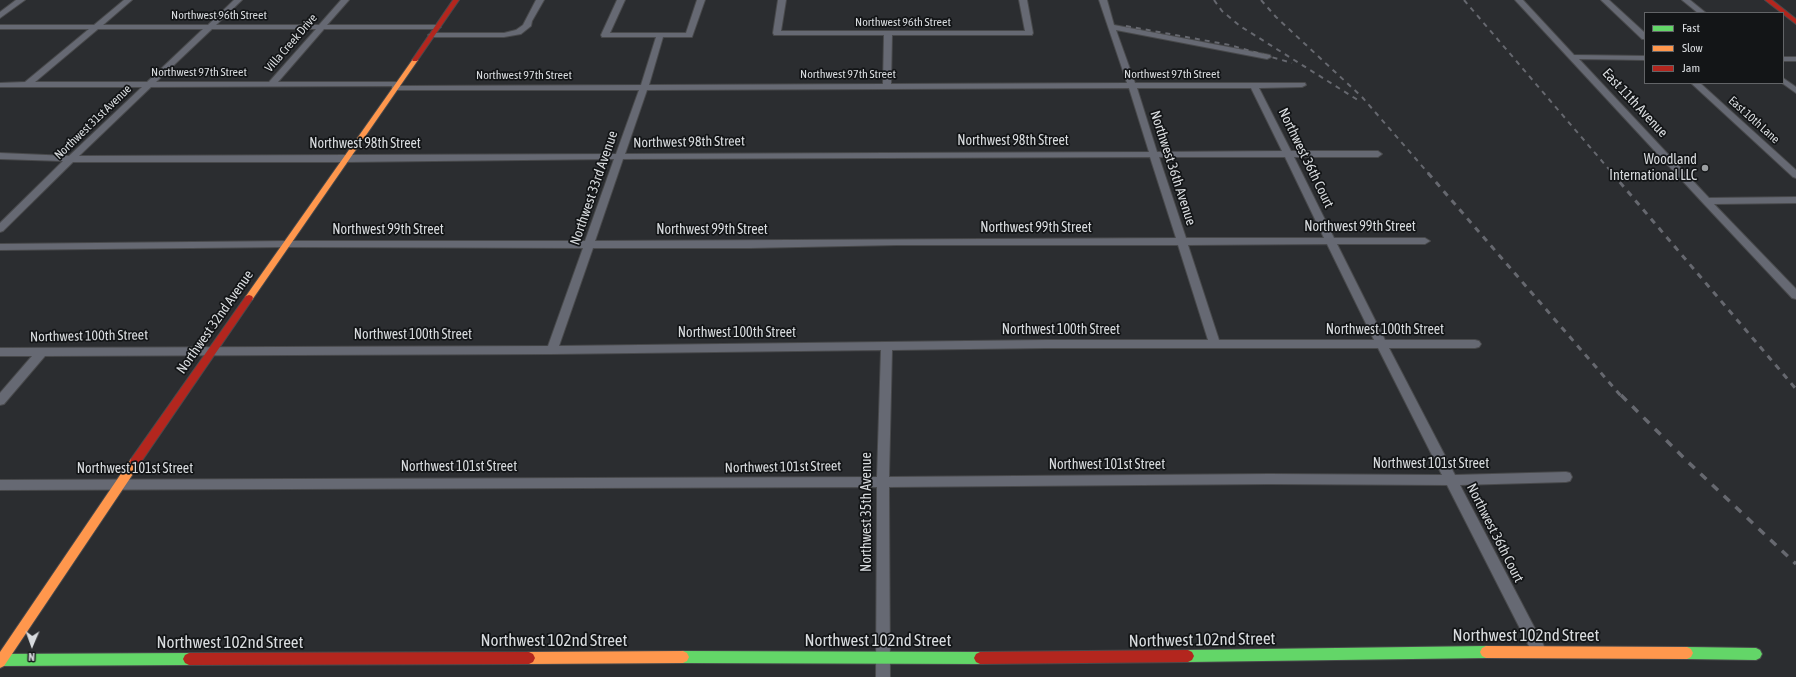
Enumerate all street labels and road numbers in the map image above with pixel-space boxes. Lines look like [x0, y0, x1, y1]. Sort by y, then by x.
street label: Northwest 96th Street [171, 8, 267, 22]
street label: Villa Creek Drive [262, 11, 320, 75]
street label: Northwest 96th Street [855, 15, 951, 29]
street label: Northwest 97th Street [151, 65, 247, 79]
street label: East 11th Avenue [1599, 65, 1671, 141]
street label: Northwest 97th Street [800, 67, 896, 81]
street label: Northwest 97th Street [1124, 67, 1220, 81]
street label: Northwest 97th Street [476, 68, 572, 82]
street label: Northwest 31st Avenue [52, 82, 134, 162]
street label: East 10th Lane [1726, 93, 1782, 147]
street label: Northwest 36th Court [1275, 105, 1337, 211]
street label: Northwest 36th Avenue [1147, 108, 1199, 228]
street label: Northwest 33rd Avenue [567, 129, 621, 247]
street label: Northwest 98th Street [633, 133, 745, 151]
street label: Northwest 98th Street [957, 133, 1069, 149]
street label: Northwest 98th Street [309, 136, 421, 152]
street label: Northwest 99th Street [1304, 219, 1416, 235]
street label: Northwest 99th Street [980, 220, 1092, 236]
street label: Northwest 99th Street [332, 222, 444, 238]
street label: Northwest 99th Street [656, 222, 768, 238]
street label: Northwest 32nd Avenue [173, 267, 257, 377]
street label: Northwest 100th Street [1002, 322, 1120, 338]
street label: Northwest 100th Street [1326, 322, 1444, 338]
street label: Northwest 100th Street [678, 325, 796, 341]
street label: Northwest 100th Street [30, 327, 148, 345]
street label: Northwest 100th Street [354, 327, 472, 343]
street label: Northwest 35th Avenue [859, 452, 875, 572]
street label: Northwest 101st Street [1373, 456, 1489, 472]
street label: Northwest 101st Street [1049, 457, 1165, 473]
street label: Northwest 101st Street [725, 458, 841, 476]
street label: Northwest 101st Street [401, 459, 517, 475]
street label: Northwest 101st Street [77, 461, 193, 477]
street label: Northwest 36th Court [1463, 481, 1527, 585]
street label: Northwest 102nd Street [1453, 626, 1599, 646]
street label: Northwest 102nd Street [1128, 629, 1276, 651]
street label: Northwest 102nd Street [481, 631, 627, 651]
street label: Northwest 102nd Street [805, 631, 951, 651]
street label: Northwest 102nd Street [157, 633, 303, 653]

